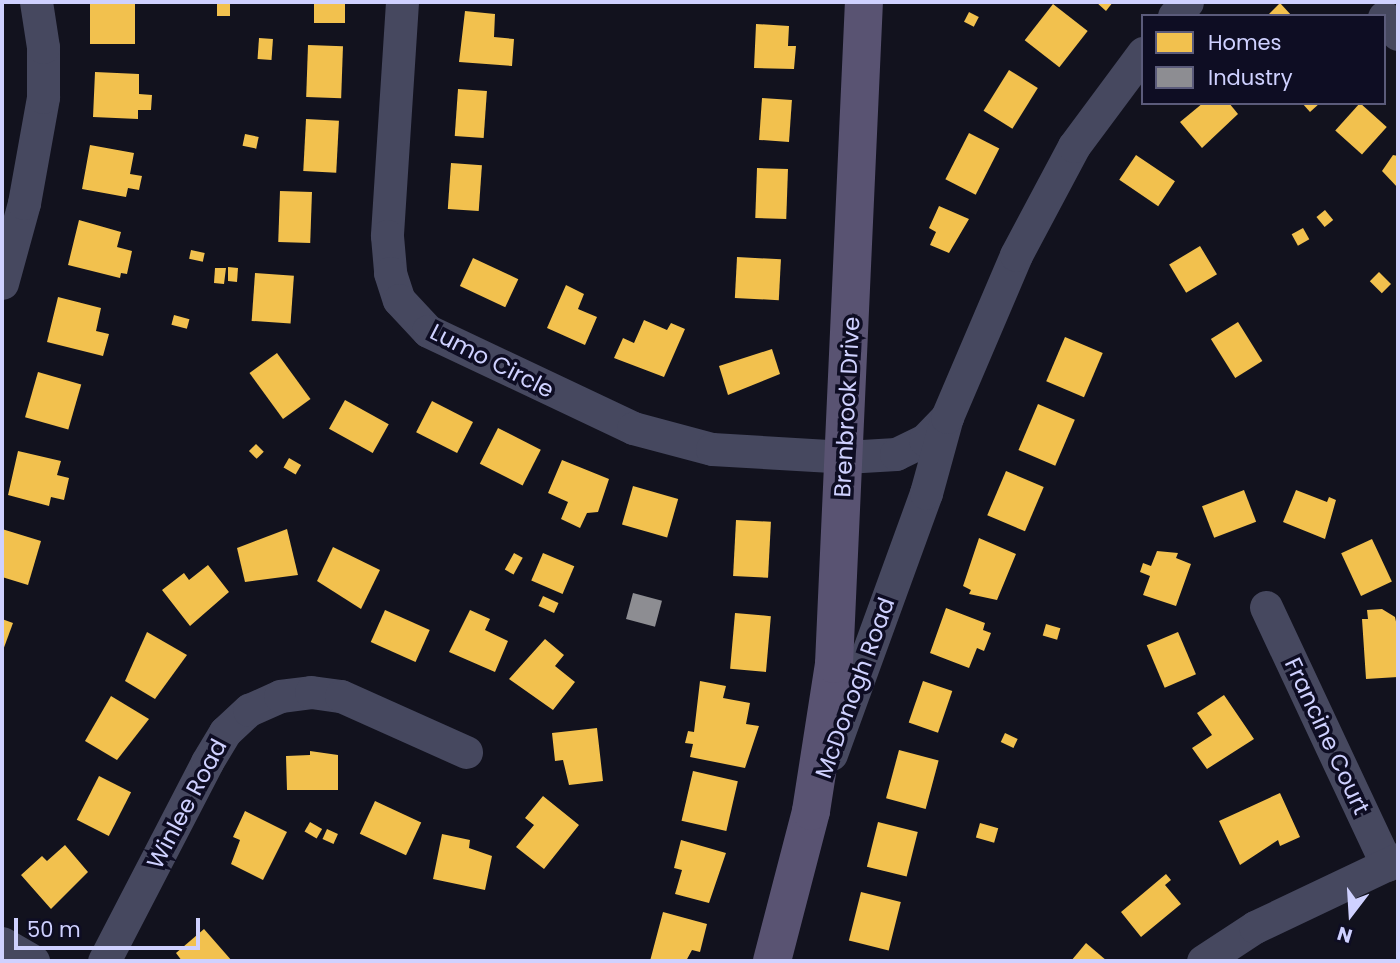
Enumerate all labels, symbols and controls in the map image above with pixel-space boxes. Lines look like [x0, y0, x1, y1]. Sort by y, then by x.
legend [1141, 14, 1386, 105]
text: Homes [1208, 28, 1282, 57]
text: Industry [1208, 63, 1293, 92]
street label: Brenbrook Drive [828, 316, 866, 498]
street label: Lumo Circle [426, 318, 558, 404]
street label: McDonogh Road [809, 594, 901, 782]
street label: Francine Court [1279, 653, 1375, 819]
street label: Winlee Road [141, 734, 233, 874]
north arrow [1316, 879, 1386, 949]
scale bar [18, 904, 203, 948]
text: 50 m [27, 915, 81, 944]
text: N [1334, 920, 1356, 950]

